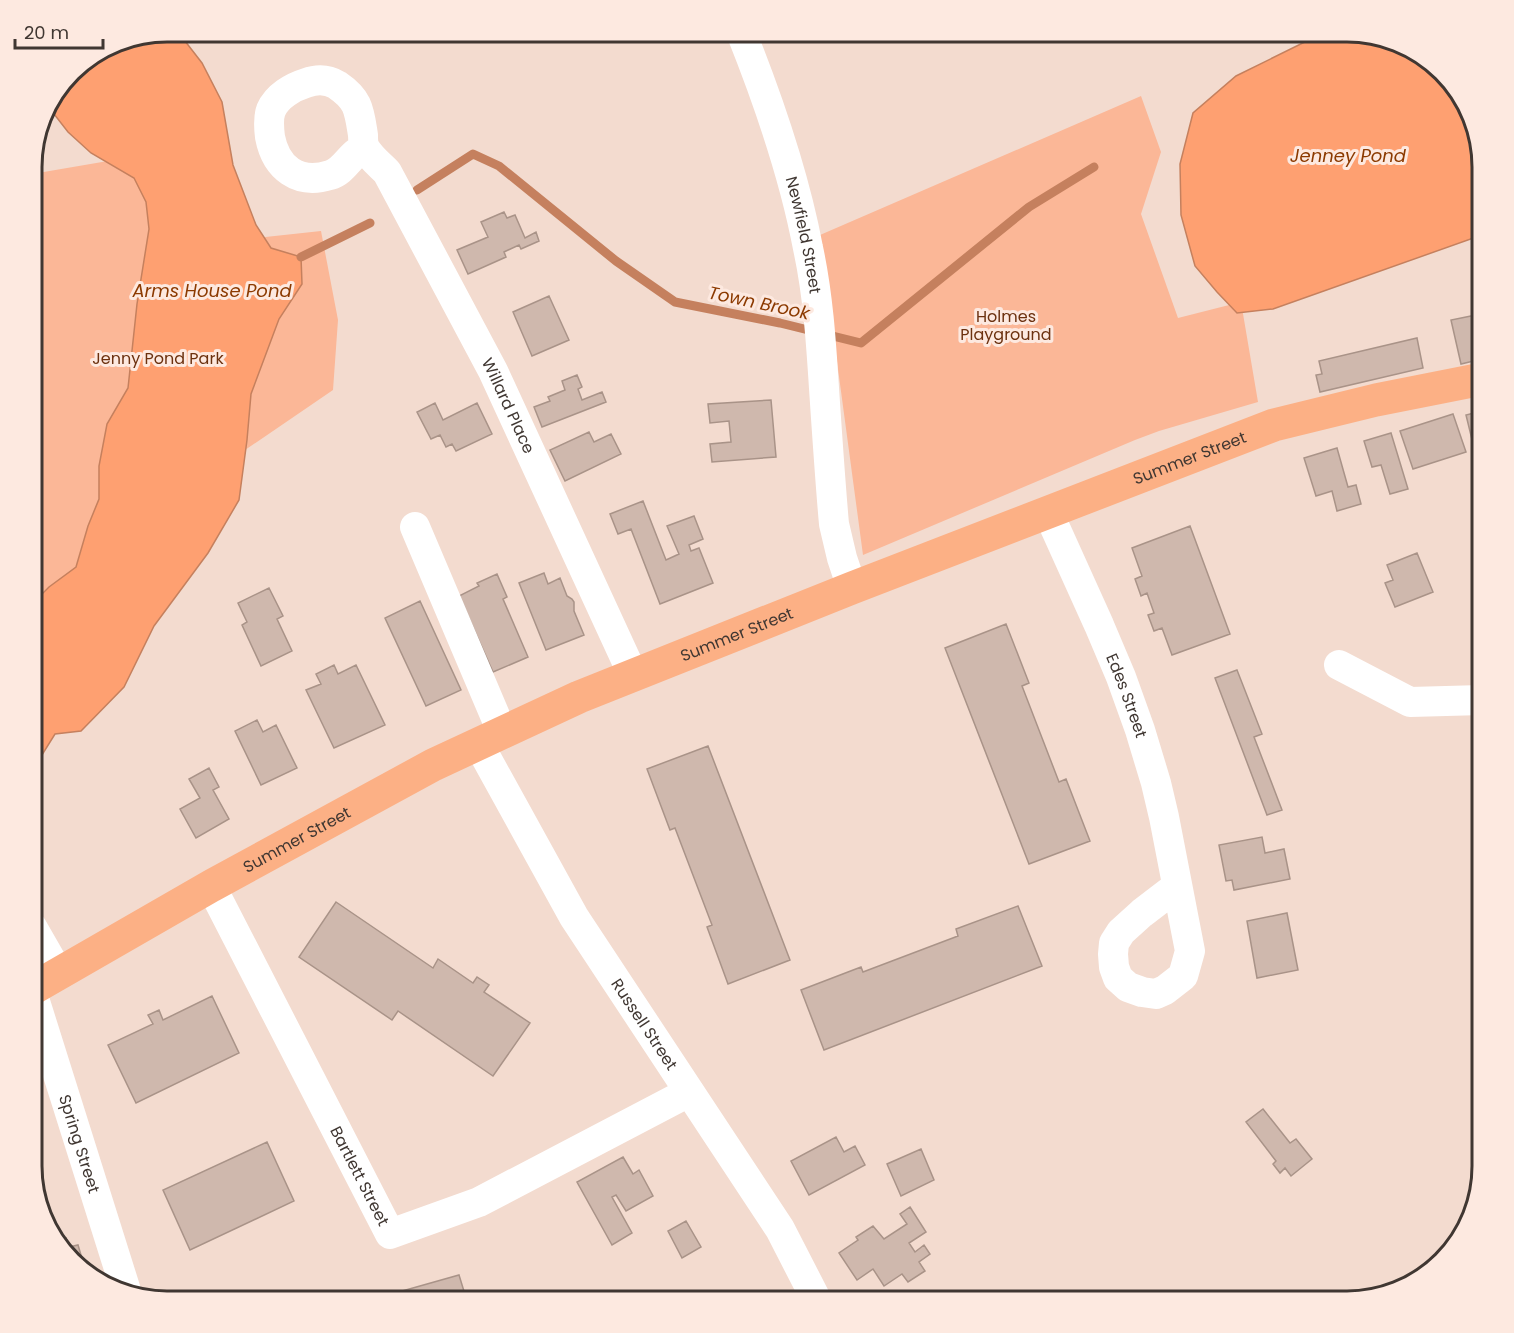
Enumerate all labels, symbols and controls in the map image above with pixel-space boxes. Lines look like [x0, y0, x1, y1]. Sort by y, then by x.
scale bar [15, 12, 104, 50]
text: 20 m [24, 20, 69, 45]
water label: Jenney Pond [1290, 143, 1407, 168]
street label: Newfield Street [780, 174, 827, 295]
water label: Arms House Pond [131, 278, 292, 303]
water label: Town Brook [706, 280, 813, 326]
park label: Holmes Playground [960, 305, 1052, 346]
park label: Jenny Pond Park [92, 347, 224, 370]
street label: Willard Place [476, 354, 540, 457]
street label: Summer Street [1130, 426, 1250, 490]
street label: Summer Street [677, 602, 797, 667]
street label: Edes Street [1100, 650, 1153, 741]
street label: Summer Street [239, 801, 355, 879]
street label: Russell Street [606, 974, 683, 1075]
street label: Spring Street [53, 1092, 106, 1196]
street label: Bartlett Street [324, 1122, 395, 1230]

